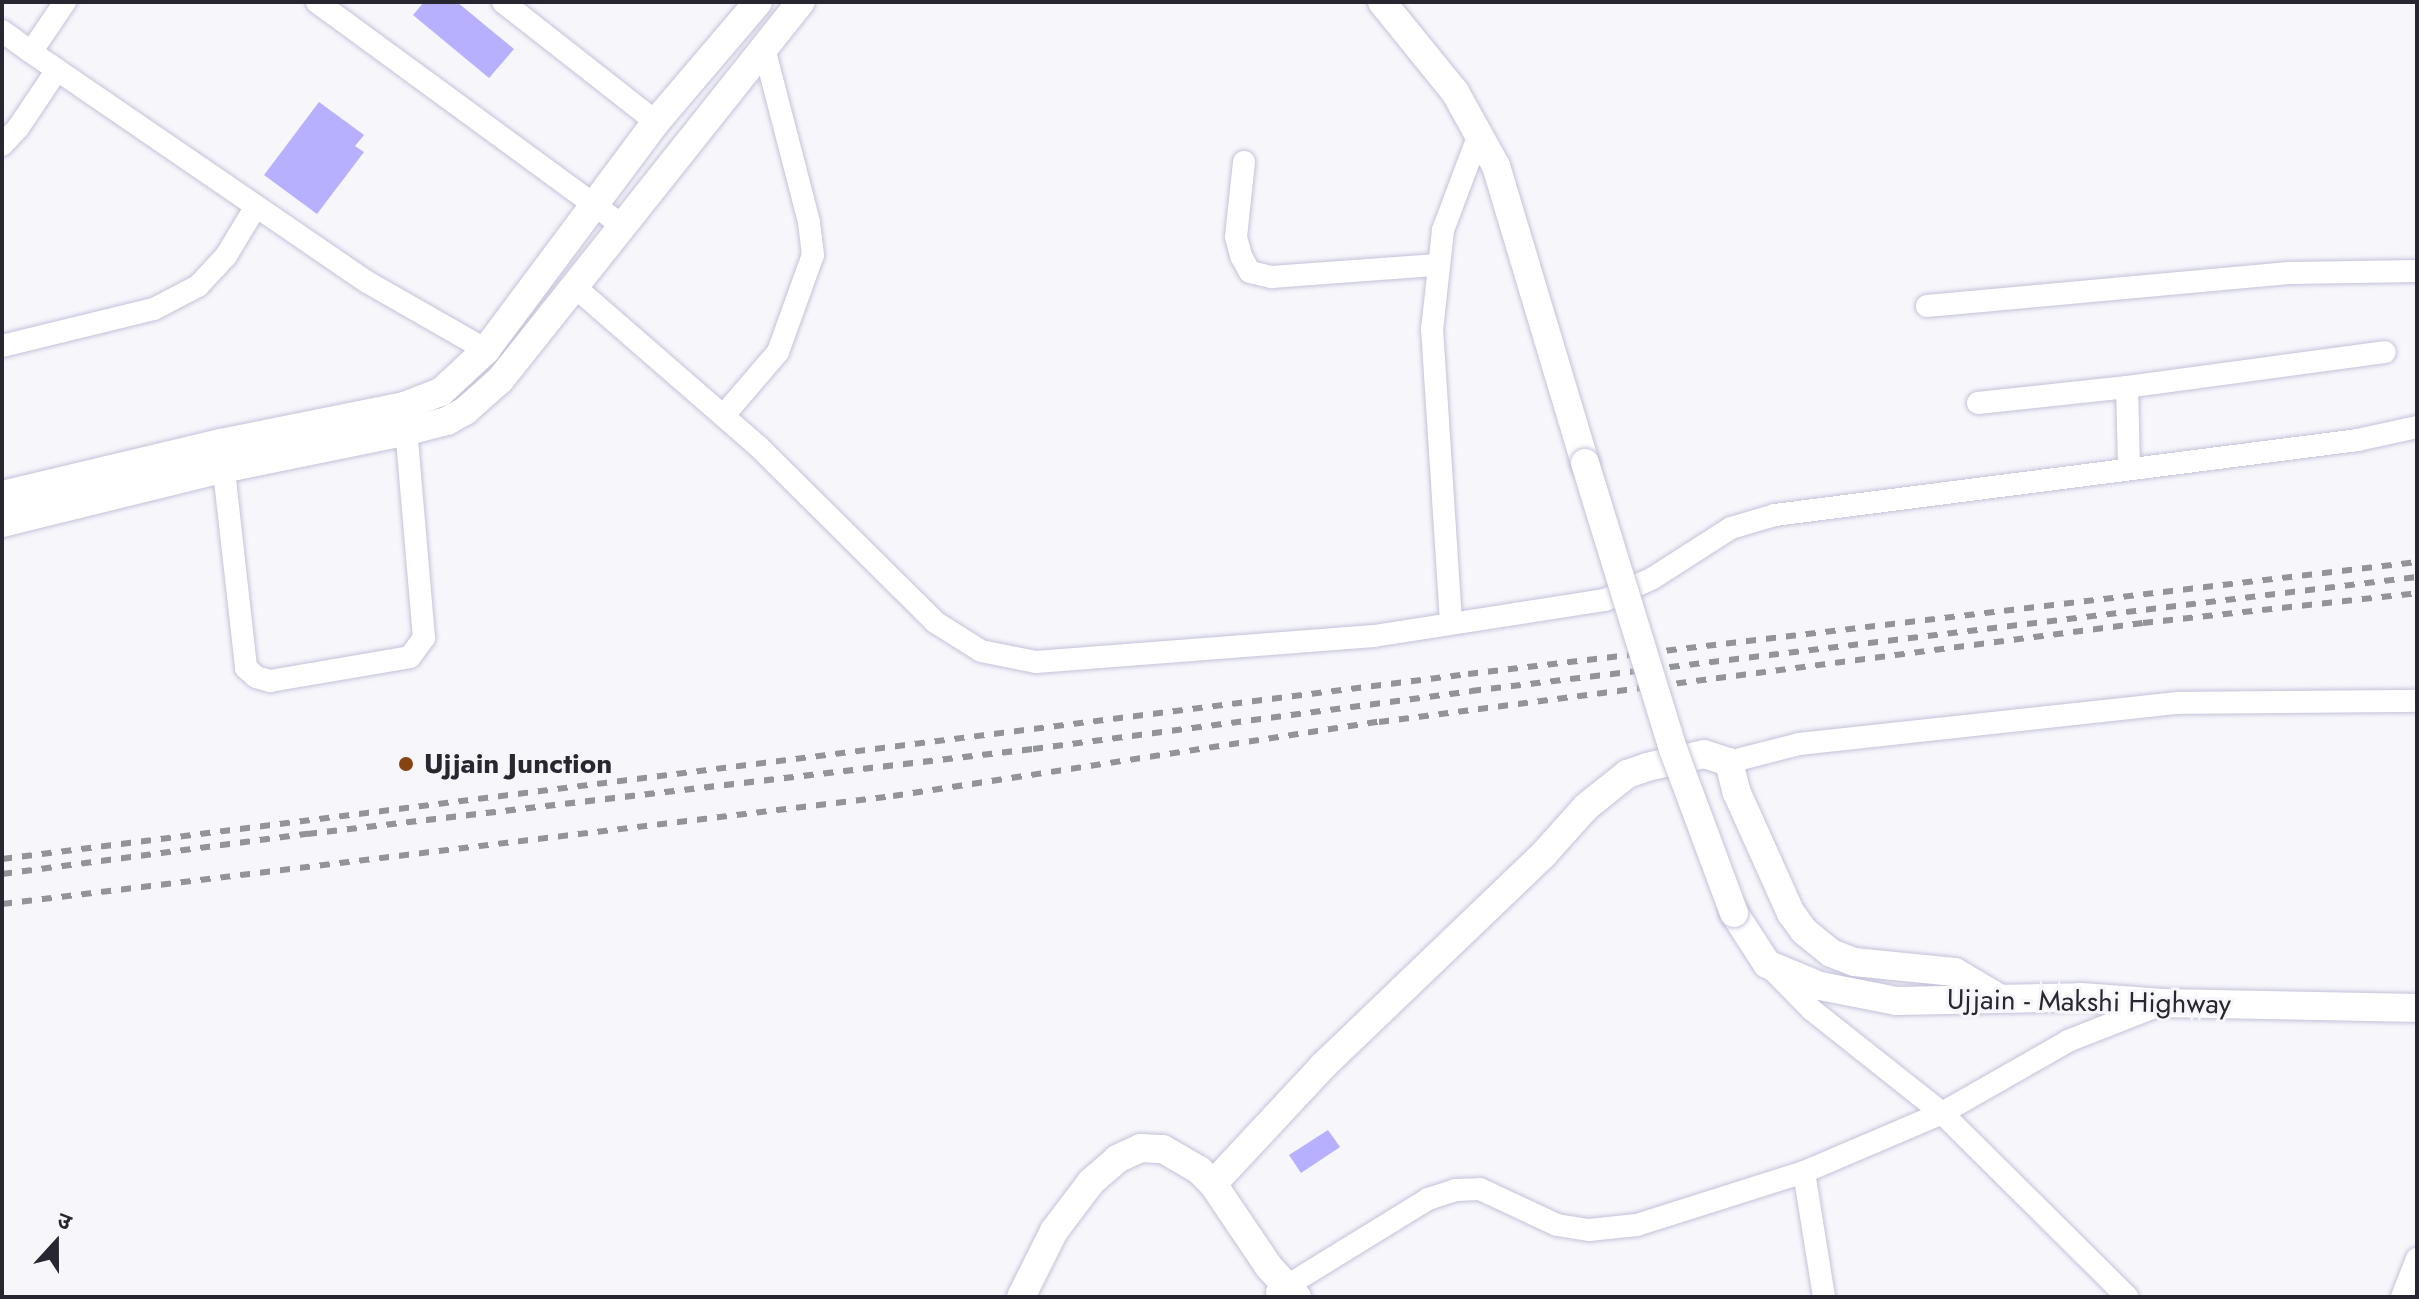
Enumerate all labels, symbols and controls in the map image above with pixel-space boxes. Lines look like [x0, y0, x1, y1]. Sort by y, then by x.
place label: Ujjain Junction [424, 747, 612, 781]
marker: Ujjain Junction [395, 753, 417, 775]
street label: Ujjain - Makshi Highway [1947, 983, 2231, 1021]
north arrow [16, 1203, 96, 1283]
text: उ [53, 1203, 76, 1238]

